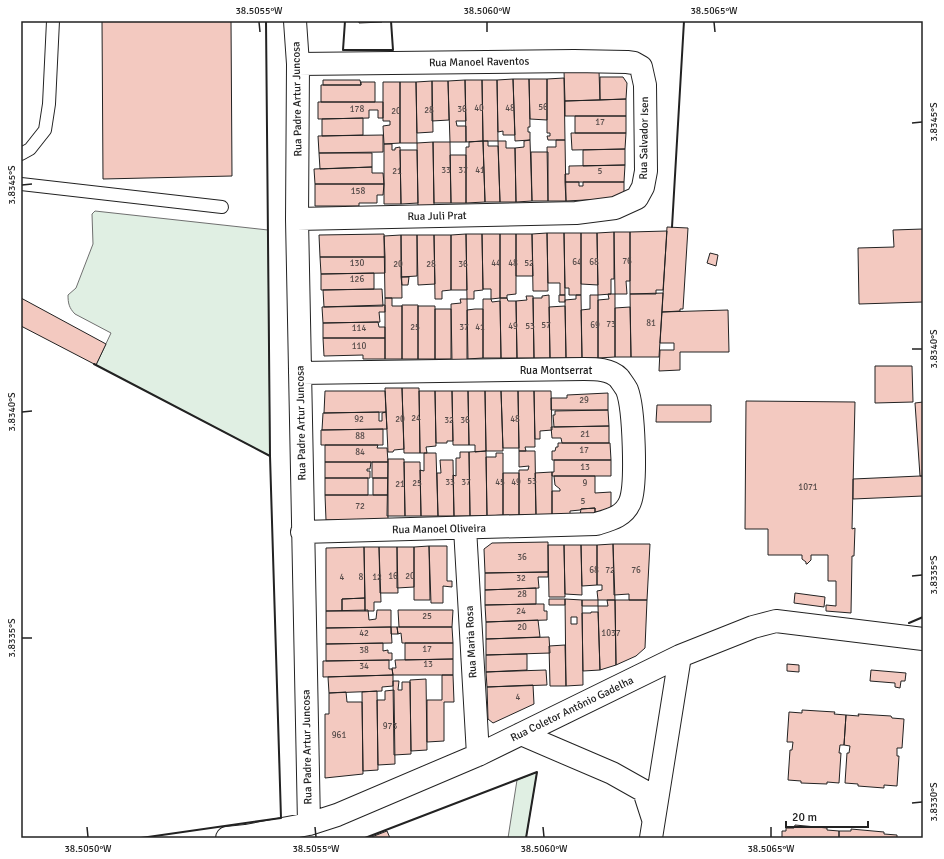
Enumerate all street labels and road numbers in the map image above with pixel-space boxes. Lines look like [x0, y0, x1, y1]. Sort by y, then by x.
street label: Rua Padre Artur Juncosa [289, 41, 305, 157]
street label: Rua Manoel Raventos [429, 55, 529, 69]
street label: Rua Salvador Isen [637, 96, 651, 180]
street label: Rua Juli Prat [407, 209, 467, 223]
street label: Rua Montserrat [520, 364, 592, 377]
street label: Rua Padre Artur Juncosa [293, 365, 309, 481]
street label: Rua Manoel Oliveira [392, 522, 486, 536]
street label: Rua Maria Rosa [463, 605, 479, 679]
street label: Rua Coletor Antônio Gadelha [508, 673, 636, 744]
street label: Rua Padre Artur Juncosa [299, 689, 315, 805]

